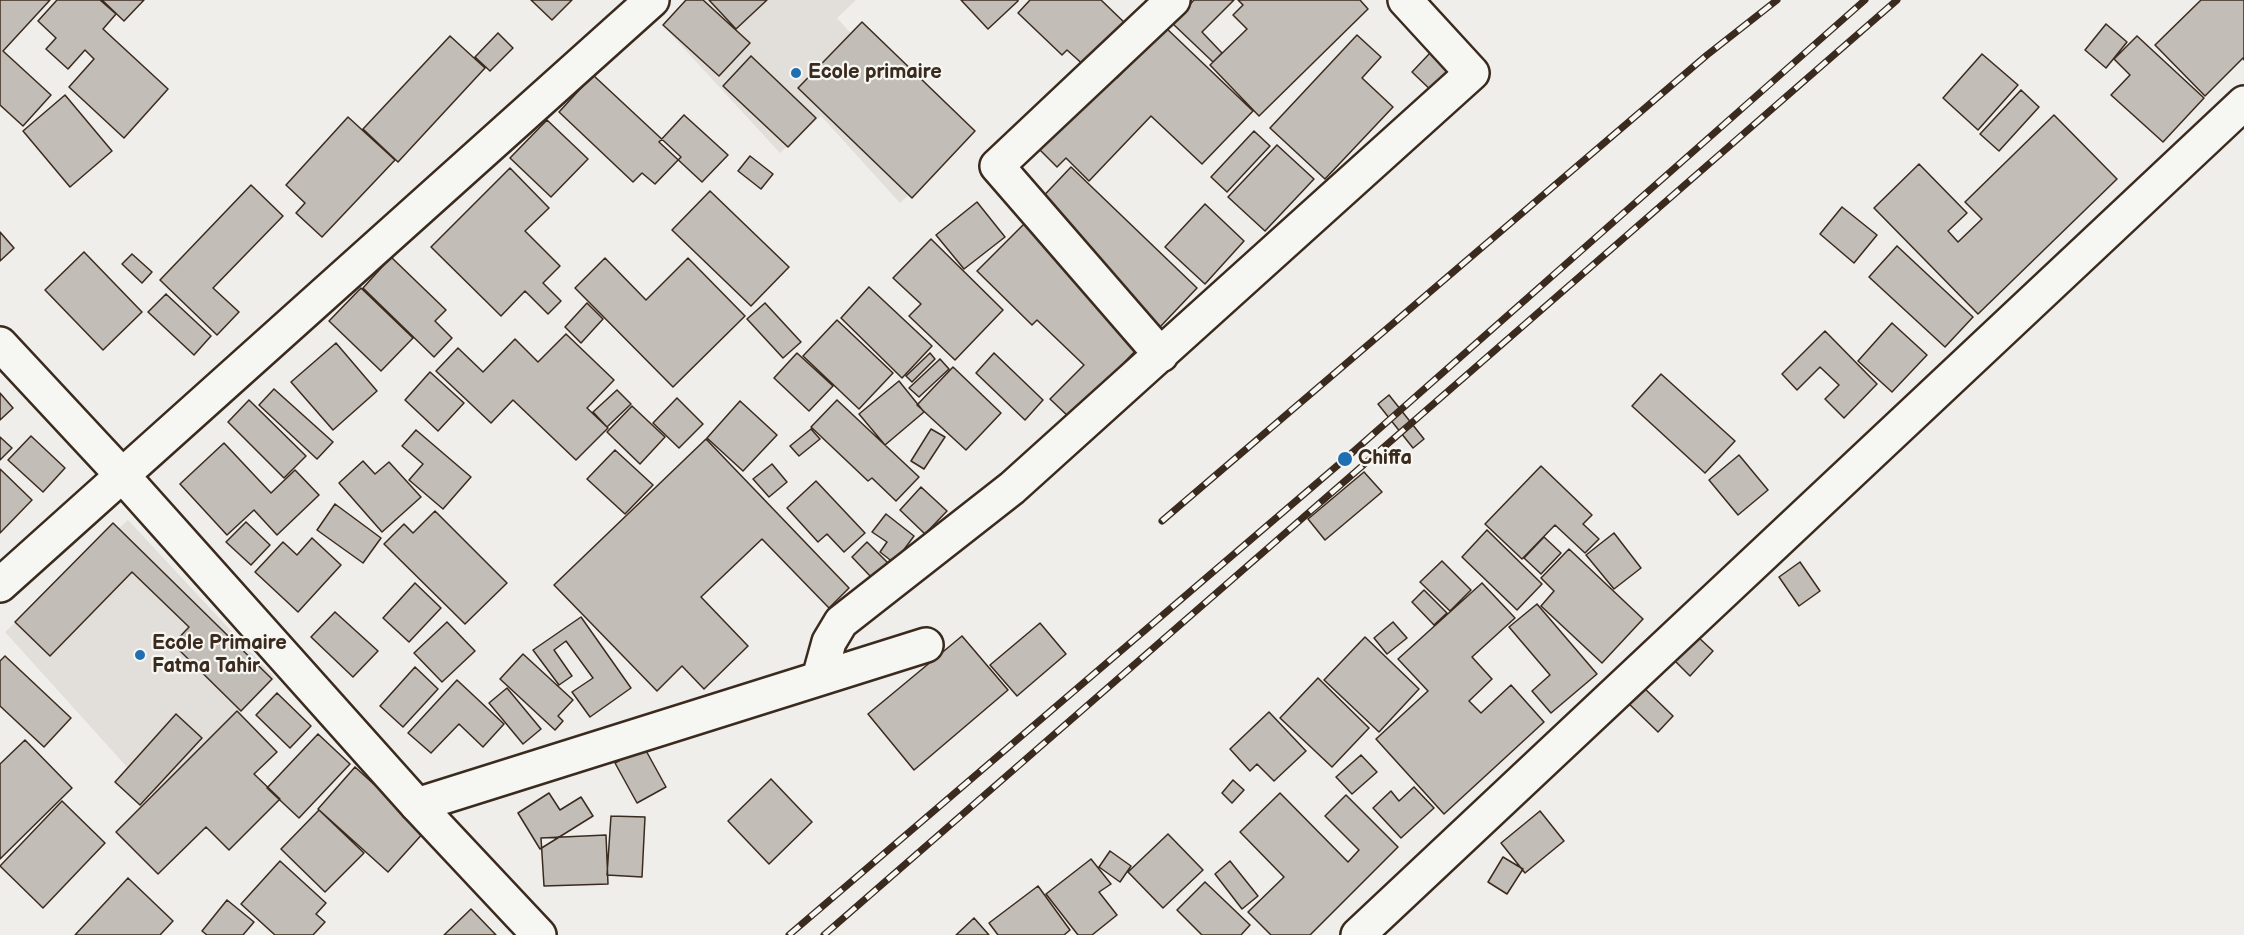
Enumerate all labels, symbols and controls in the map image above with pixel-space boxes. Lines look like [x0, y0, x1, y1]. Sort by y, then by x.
place label: Ecole primaire [808, 61, 942, 85]
marker: Ecole primaire [789, 66, 803, 80]
place label: Chiffa [1358, 447, 1412, 471]
marker: Chiffa [1336, 450, 1354, 468]
place label: Ecole Primaire Fatma Tahir [152, 632, 287, 679]
marker: Ecole Primaire Fatma Tahir [133, 648, 147, 662]

